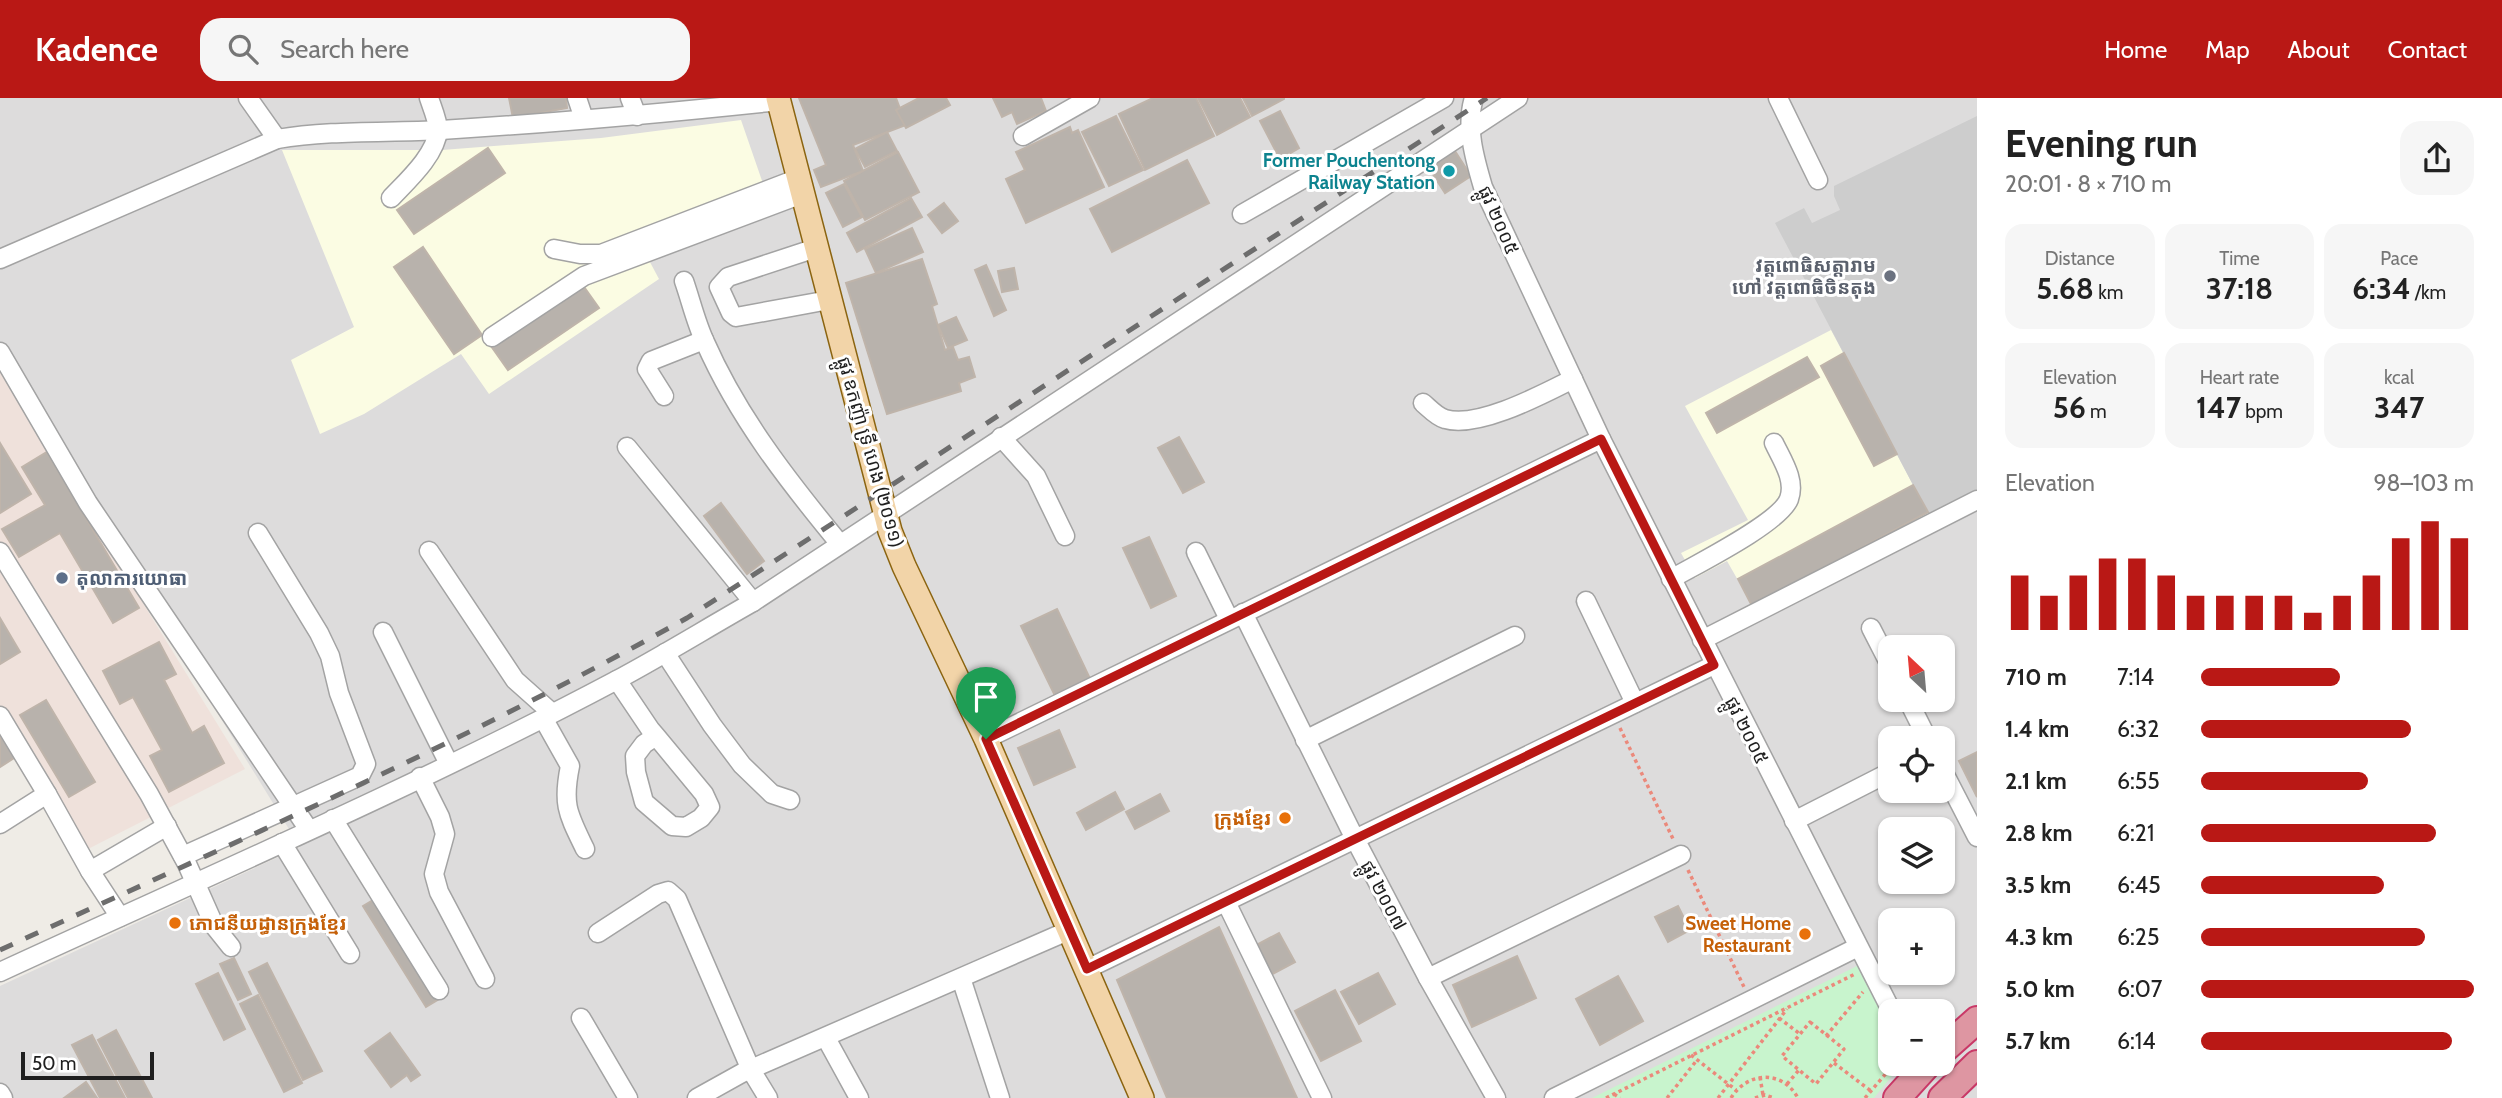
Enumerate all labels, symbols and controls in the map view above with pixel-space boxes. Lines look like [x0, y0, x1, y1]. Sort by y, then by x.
search box [200, 18, 690, 81]
text: Kadence [35, 29, 158, 69]
icon: search [224, 30, 262, 68]
text: Search here [280, 33, 409, 65]
text: Home [2104, 35, 2167, 64]
text: Map [2205, 35, 2250, 64]
text: About [2288, 35, 2350, 64]
text: Contact [2388, 35, 2467, 64]
text: Evening run [2005, 120, 2198, 167]
button: share [2400, 121, 2474, 195]
place label: Former Pouchentong Railway Station [1263, 149, 1435, 194]
marker: Former Pouchentong Railway Station [1441, 163, 1457, 179]
text: 20:01 · 8 × 710 m [2005, 170, 2171, 198]
street label: ផ្លូវ ២០០៥ [1468, 182, 1524, 261]
text: Distance [2045, 247, 2115, 270]
text: Time [2219, 247, 2260, 270]
text: Pace [2380, 247, 2418, 270]
place label: វត្តពោធិសត្តារាម ហៅ វត្តពោធិចិនតុង [1732, 254, 1876, 299]
marker: វត្តពោធិសត្តារាម ហៅ វត្តពោធិចិនតុង [1882, 268, 1898, 284]
text: 5.68 [2036, 270, 2094, 307]
text: 37:18 [2206, 270, 2273, 307]
text: 6:34 [2352, 270, 2411, 307]
text: km [2094, 281, 2123, 304]
text: /km [2411, 281, 2446, 304]
street label: ផ្លូវ ឧកញ៉ា ទ្រី ហេង (២០១១) [827, 354, 909, 552]
text: Elevation [2043, 366, 2117, 389]
text: Heart rate [2200, 366, 2279, 389]
text: kcal [2384, 366, 2414, 389]
text: 56 [2053, 389, 2086, 426]
text: 147 [2196, 389, 2241, 426]
text: 347 [2374, 389, 2424, 426]
text: m [2086, 400, 2107, 423]
text: bpm [2241, 400, 2283, 423]
text: Elevation [2005, 469, 2095, 497]
text: 98–103 m [2373, 469, 2474, 497]
place label: តុលាការយោធា [76, 567, 187, 590]
marker: តុលាការយោធា [54, 570, 70, 586]
north arrow [1878, 635, 1955, 712]
map controls [1878, 635, 1955, 1076]
text: 710 m [2005, 663, 2067, 691]
text: 7:14 [2117, 663, 2154, 691]
pin [956, 667, 1016, 739]
icon: arrive [967, 678, 1005, 716]
street label: ផ្លូវ ២០០៥ [1715, 692, 1773, 771]
text: 1.4 km [2005, 715, 2069, 743]
text: 6:32 [2117, 715, 2159, 743]
button: locate [1878, 726, 1955, 803]
text: 2.1 km [2005, 767, 2067, 795]
text: 6:55 [2117, 767, 2160, 795]
place label: ក្រុងខ្មែរ [1214, 807, 1271, 830]
marker: ក្រុងខ្មែរ [1277, 810, 1293, 826]
button: layers [1878, 817, 1955, 894]
text: 2.8 km [2005, 819, 2072, 847]
text: 6:21 [2117, 819, 2154, 847]
street label: ផ្លូវ ២០០៧ [1351, 856, 1412, 937]
text: 3.5 km [2005, 871, 2071, 899]
text: 6:45 [2117, 871, 2161, 899]
button: + [1878, 908, 1955, 985]
place label: ភោជនីយដ្ធានក្រុងខ្មែរ [189, 912, 346, 935]
place label: Sweet Home Restaurant [1685, 912, 1791, 957]
marker: ភោជនីយដ្ធានក្រុងខ្មែរ [167, 915, 183, 931]
text: 4.3 km [2005, 923, 2073, 951]
text: 6:25 [2117, 923, 2159, 951]
marker: Sweet Home Restaurant [1797, 926, 1813, 942]
text: 5.0 km [2005, 975, 2075, 1003]
text: 6:07 [2117, 975, 2162, 1003]
button: − [1878, 999, 1955, 1076]
text: 5.7 km [2005, 1027, 2071, 1055]
text: 6:14 [2117, 1027, 2156, 1055]
scale bar [21, 1049, 154, 1081]
text: 50 m [32, 1052, 76, 1075]

